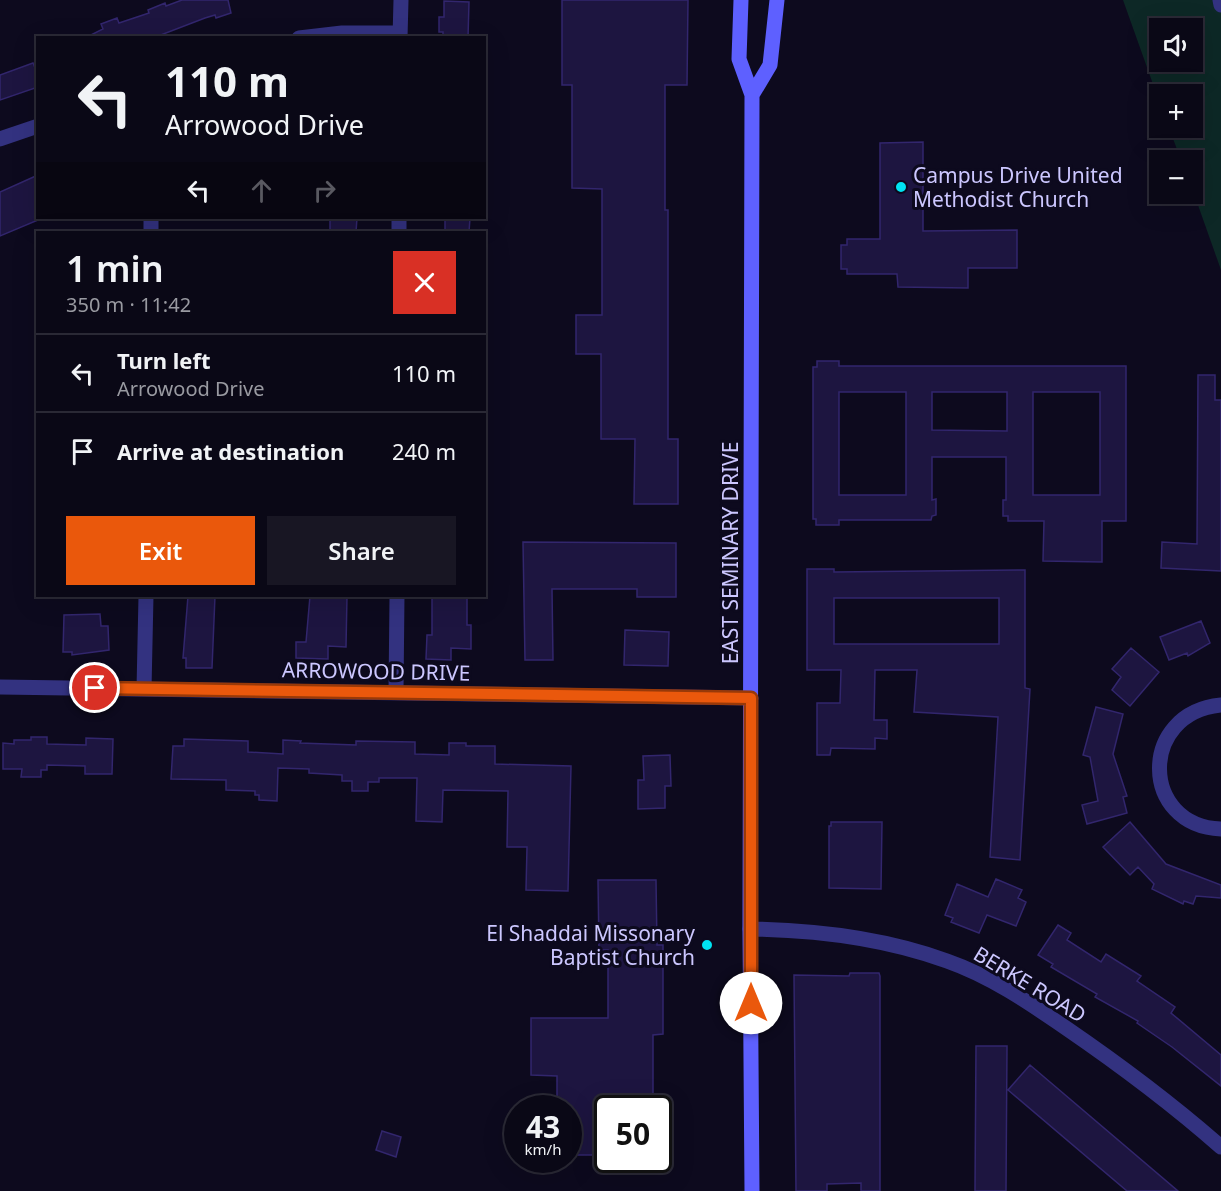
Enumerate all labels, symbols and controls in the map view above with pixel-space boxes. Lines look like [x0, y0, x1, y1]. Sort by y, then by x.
map controls [1149, 18, 1203, 204]
button: sound [1149, 18, 1203, 72]
text: 110 m [165, 52, 289, 109]
icon: left [66, 60, 144, 138]
button: + [1149, 84, 1203, 138]
text: Arrowood Drive [165, 106, 364, 143]
button: − [1149, 150, 1203, 204]
place label: Campus Drive United Methodist Church [913, 161, 1123, 213]
icon: left [182, 174, 215, 207]
icon: ahead [245, 174, 278, 207]
icon: right [308, 174, 341, 207]
marker: Campus Drive United Methodist Church [894, 180, 908, 194]
text: 1 min [66, 244, 164, 293]
button: close [393, 251, 456, 314]
text: 350 m · 11:42 [66, 291, 191, 318]
text: Turn left [117, 345, 211, 375]
icon: left [66, 357, 99, 390]
text: 110 m [392, 358, 456, 388]
text: Arrowood Drive [117, 375, 264, 402]
icon: arrive [66, 435, 99, 468]
text: Arrive at destination [117, 436, 344, 466]
text: 240 m [392, 436, 456, 466]
street label: EAST SEMINARY DRIVE [716, 442, 744, 664]
button: Exit [66, 516, 255, 585]
button: Share [267, 516, 456, 585]
street label: ARROWOOD DRIVE [282, 655, 470, 687]
pin [69, 662, 120, 713]
icon: arrive [78, 671, 111, 704]
place label: El Shaddai Missonary Baptist Church [486, 919, 695, 971]
marker: El Shaddai Missonary Baptist Church [700, 938, 714, 952]
street label: BERKE ROAD [969, 939, 1091, 1029]
position arrow [719, 971, 783, 1035]
speed limit sign: 50 [594, 1095, 672, 1173]
text: 43 [526, 1106, 560, 1147]
text: km/h [525, 1139, 561, 1159]

